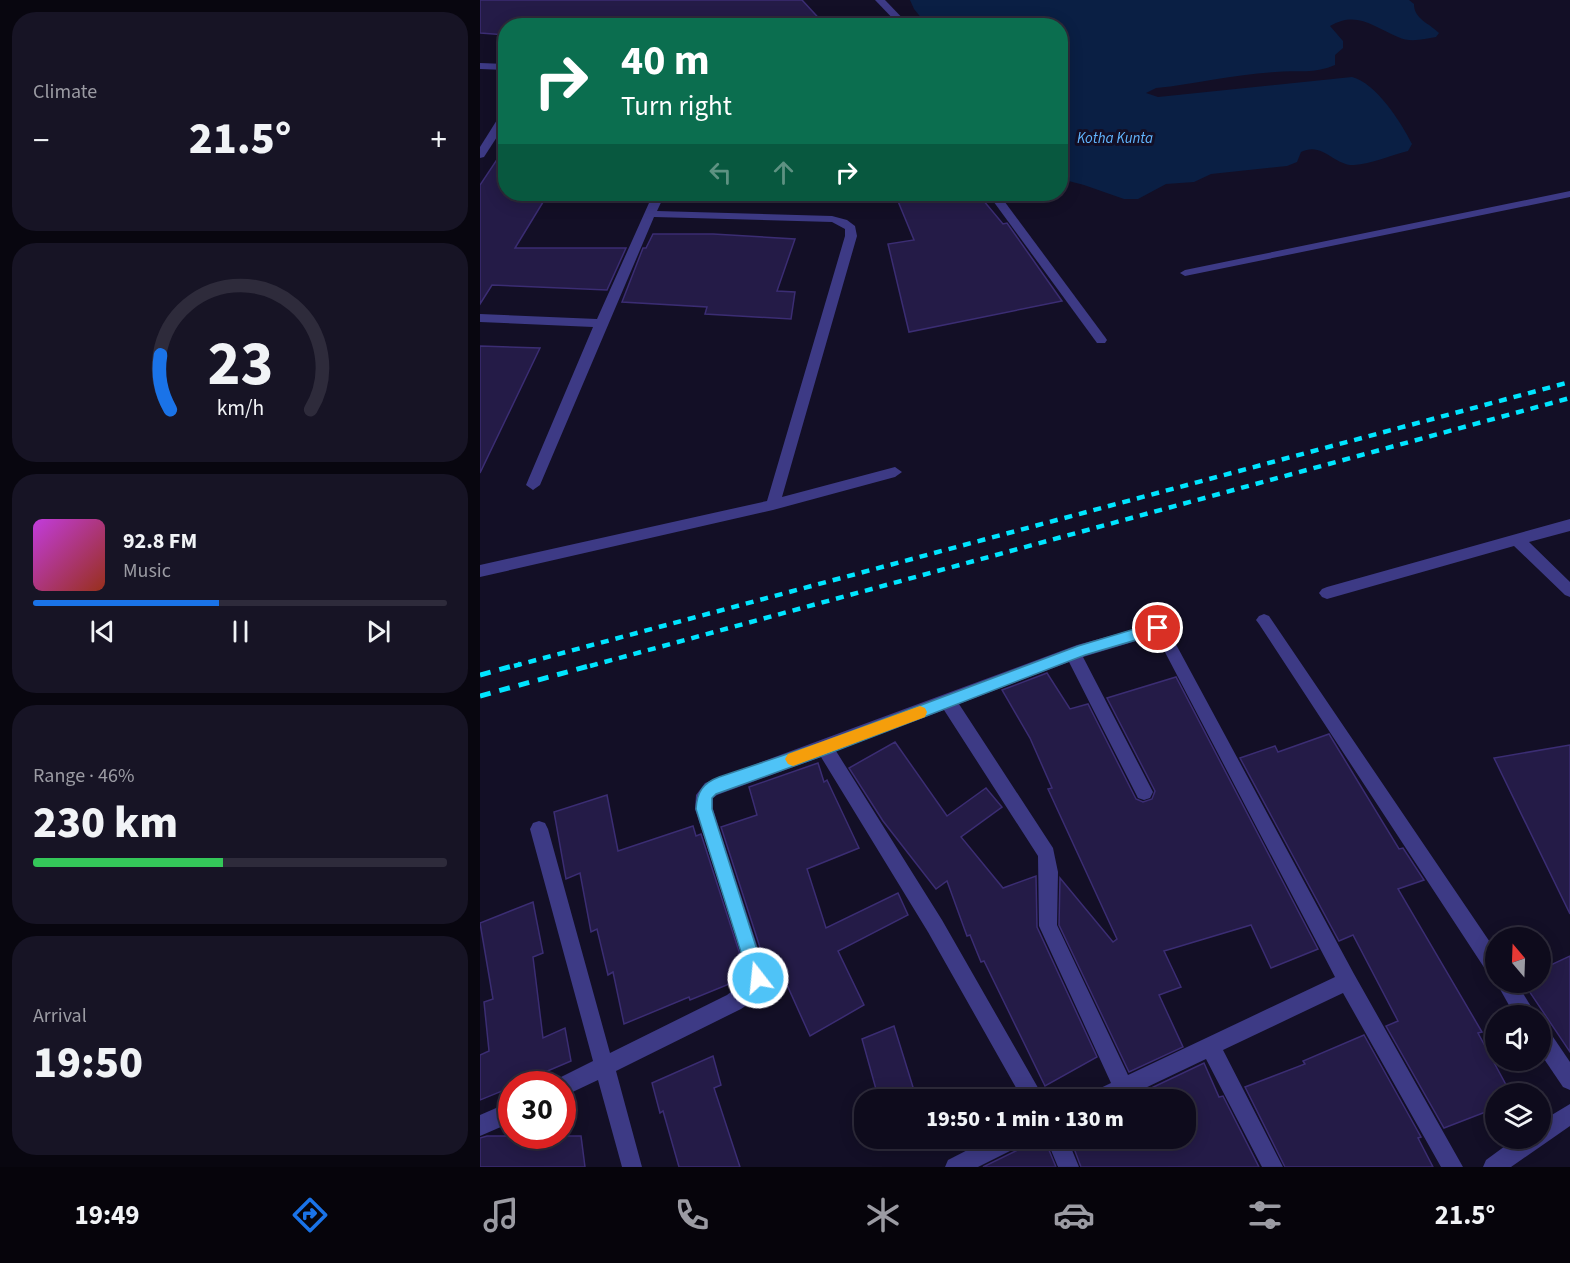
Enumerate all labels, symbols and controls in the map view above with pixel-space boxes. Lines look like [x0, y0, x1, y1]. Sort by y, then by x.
text: 40 m [621, 31, 710, 91]
icon: right [522, 42, 600, 120]
text: Climate [33, 78, 97, 106]
text: Turn right [621, 87, 732, 126]
text: 21.5° [189, 107, 291, 171]
text: − [33, 117, 49, 164]
text: + [431, 117, 447, 164]
water label: Kotha Kunta [1077, 128, 1153, 149]
icon: left [704, 156, 737, 189]
icon: ahead [767, 156, 800, 189]
icon: right [830, 156, 863, 189]
text: 23 [207, 320, 273, 409]
text: km/h [216, 393, 264, 424]
text: 92.8 FM [123, 525, 197, 557]
text: Music [123, 557, 171, 585]
pin [1132, 602, 1183, 653]
icon: arrive [1141, 611, 1174, 644]
icon: previous [86, 615, 119, 648]
icon: pause [224, 615, 257, 648]
icon: next [362, 615, 395, 648]
text: Range · 46% [33, 762, 134, 790]
text: 230 km [33, 791, 178, 855]
north arrow [1485, 927, 1551, 993]
map controls [1485, 927, 1551, 1149]
position arrow [726, 946, 790, 1010]
text: Arrival [33, 1002, 87, 1030]
button: sound [1485, 1005, 1551, 1071]
text: 19:50 [33, 1031, 143, 1095]
speed limit sign: 30 [498, 1071, 576, 1149]
button: layers [1485, 1083, 1551, 1149]
text: 19:50 · 1 min · 130 m [926, 1103, 1124, 1135]
icon: directions [289, 1194, 331, 1236]
icon: music [480, 1194, 522, 1236]
icon: phone [671, 1194, 713, 1236]
icon: climate [862, 1194, 904, 1236]
icon: car [1053, 1194, 1095, 1236]
icon: filters [1244, 1194, 1286, 1236]
text: 19:49 [75, 1196, 140, 1235]
text: 21.5° [1435, 1196, 1495, 1235]

